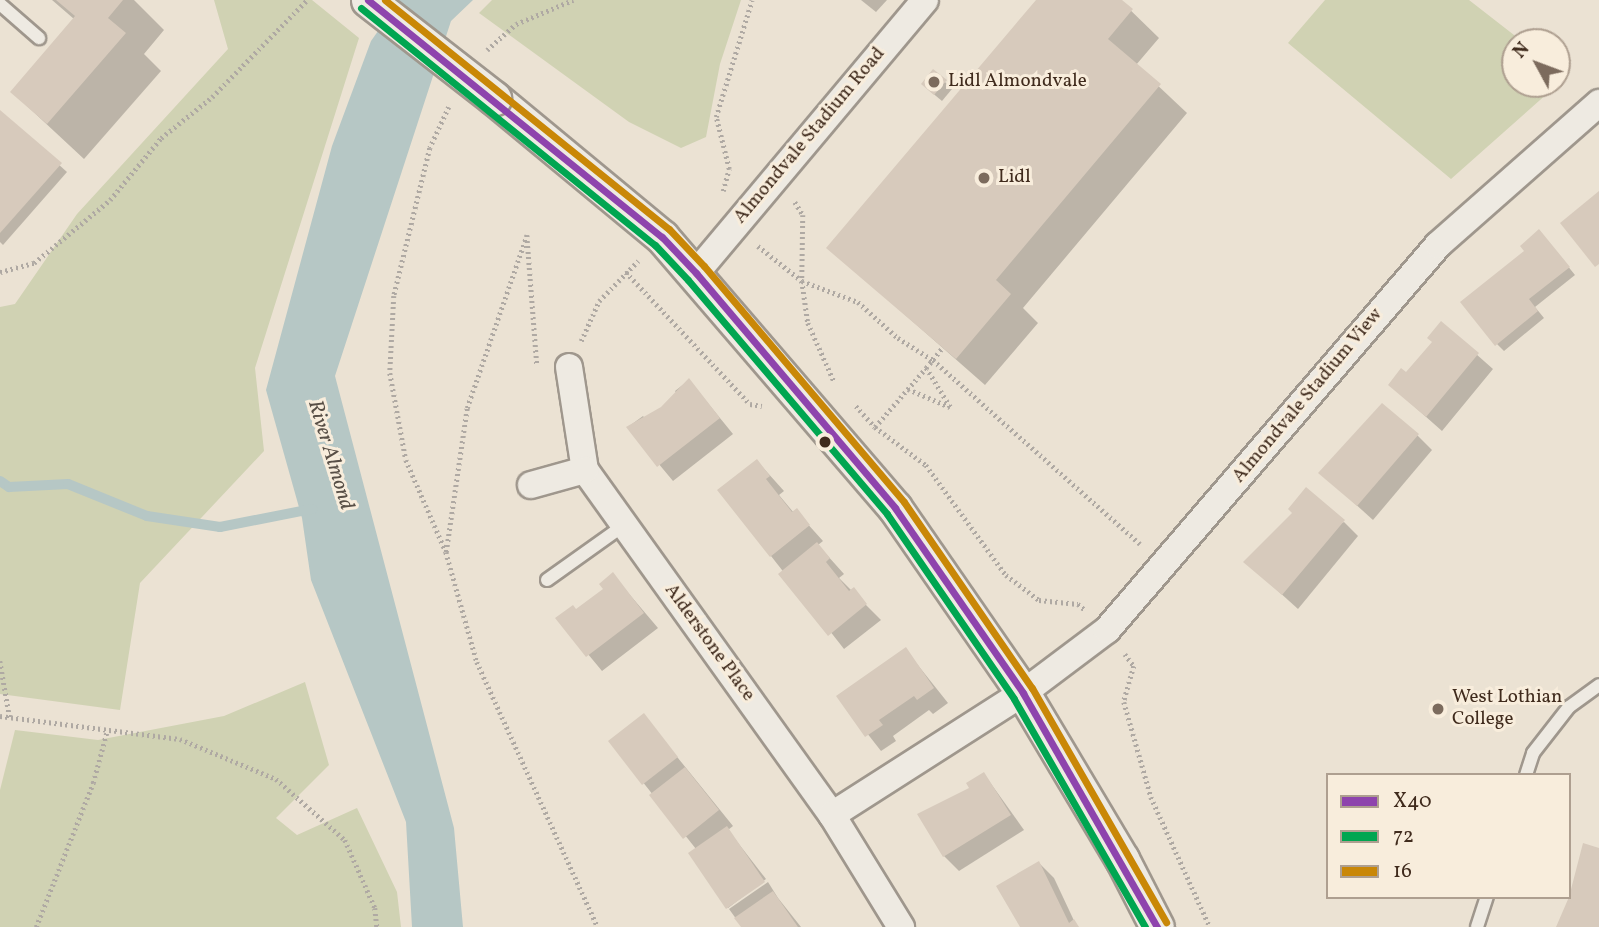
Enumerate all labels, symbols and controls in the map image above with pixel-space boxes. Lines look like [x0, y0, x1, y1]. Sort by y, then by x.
north arrow [1501, 28, 1571, 98]
text: N [1507, 37, 1536, 64]
street label: Almondvale Stadium Road [729, 43, 891, 229]
place label: Lidl Almondvale [948, 71, 1087, 93]
marker: Lidl Almondvale [926, 74, 942, 90]
place label: Lidl [998, 167, 1031, 189]
marker: Lidl [976, 170, 992, 186]
street label: Almondvale Stadium View [1228, 304, 1388, 488]
water label: River Almond [301, 397, 359, 513]
unlabelled marker [818, 435, 832, 449]
street label: Alderstone Place [659, 580, 759, 706]
place label: West Lothian College [1452, 687, 1562, 731]
marker: West Lothian College [1430, 701, 1446, 717]
legend [1326, 773, 1571, 899]
text: X40 [1393, 787, 1432, 816]
text: 72 [1393, 822, 1414, 851]
text: 16 [1393, 857, 1412, 886]

